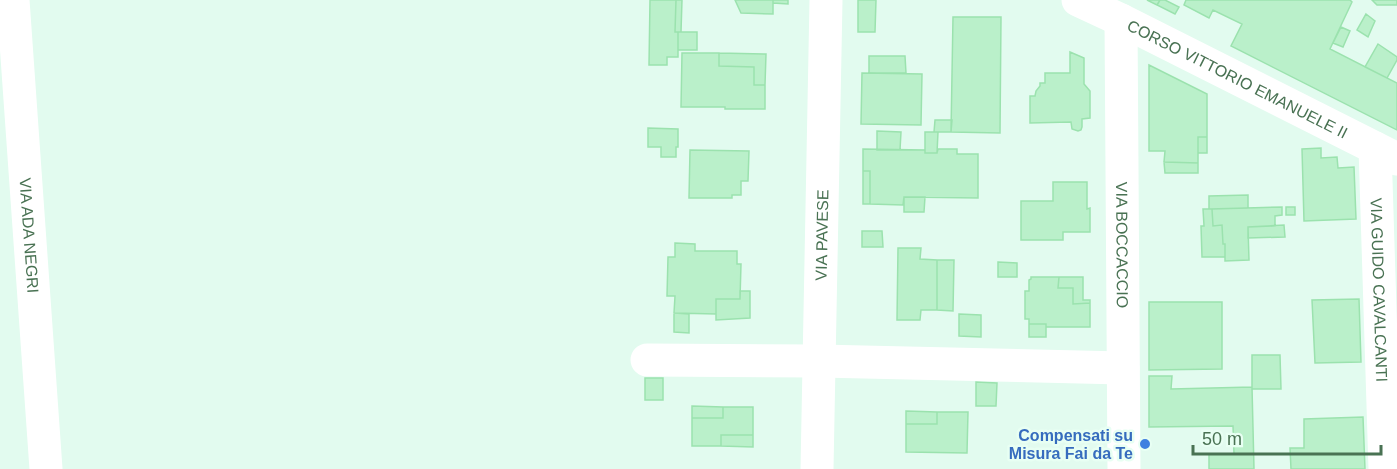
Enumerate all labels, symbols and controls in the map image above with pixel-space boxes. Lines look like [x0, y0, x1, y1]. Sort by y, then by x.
street label: CORSO VITTORIO EMANUELE II [1124, 17, 1350, 142]
street label: VIA ADA NEGRI [17, 177, 42, 294]
street label: VIA BOCCACCIO [1113, 182, 1131, 308]
street label: VIA PAVESE [813, 189, 831, 281]
street label: VIA GUIDO CAVALCANTI [1368, 198, 1390, 382]
scale bar [1193, 418, 1380, 456]
place label: Compensati su Misura Fai da Te [1009, 427, 1133, 462]
text: 50 m [1202, 429, 1242, 449]
marker: Compensati su Misura Fai da Te [1138, 437, 1152, 451]

